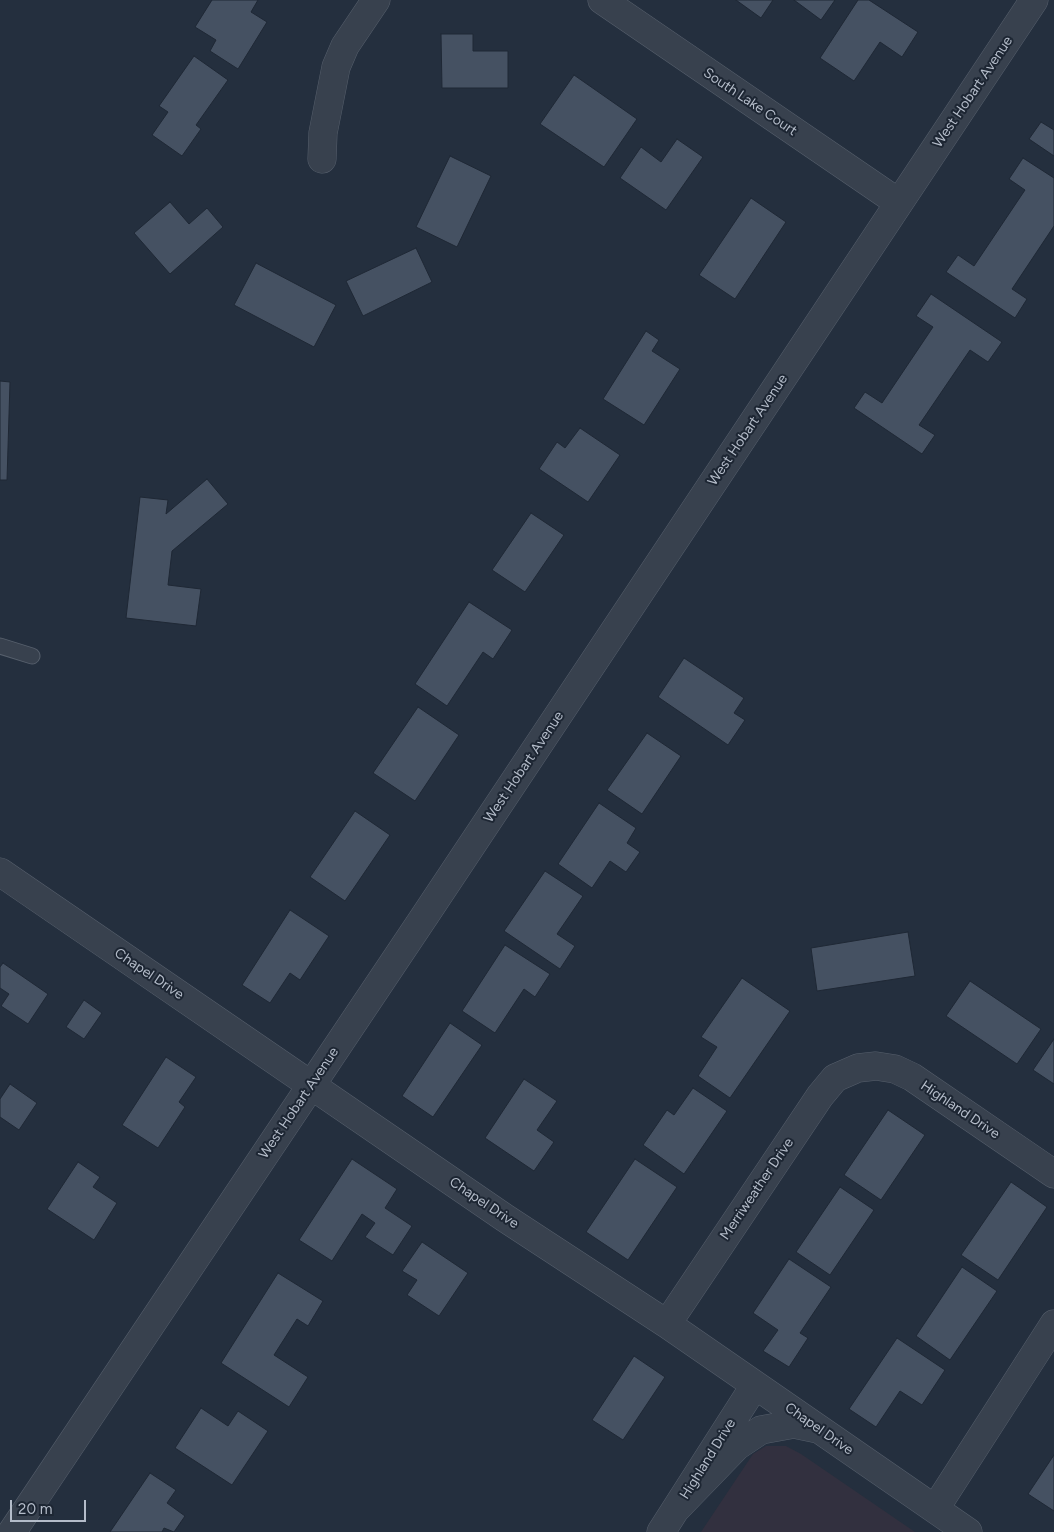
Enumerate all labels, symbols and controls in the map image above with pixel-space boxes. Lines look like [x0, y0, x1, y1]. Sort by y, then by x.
street label: West Hobart Avenue [930, 33, 1016, 151]
street label: South Lake Court [700, 64, 800, 140]
street label: West Hobart Avenue [705, 371, 791, 489]
street label: West Hobart Avenue [481, 708, 567, 826]
street label: Chapel Drive [111, 945, 187, 1003]
street label: West Hobart Avenue [256, 1044, 342, 1162]
street label: Highland Drive [917, 1077, 1003, 1143]
street label: Merriweather Drive [717, 1135, 797, 1243]
street label: Chapel Drive [446, 1174, 522, 1232]
street label: Chapel Drive [781, 1399, 857, 1459]
street label: Highland Drive [677, 1416, 739, 1502]
scale bar [12, 1490, 89, 1522]
text: 20 m [18, 1500, 52, 1518]

